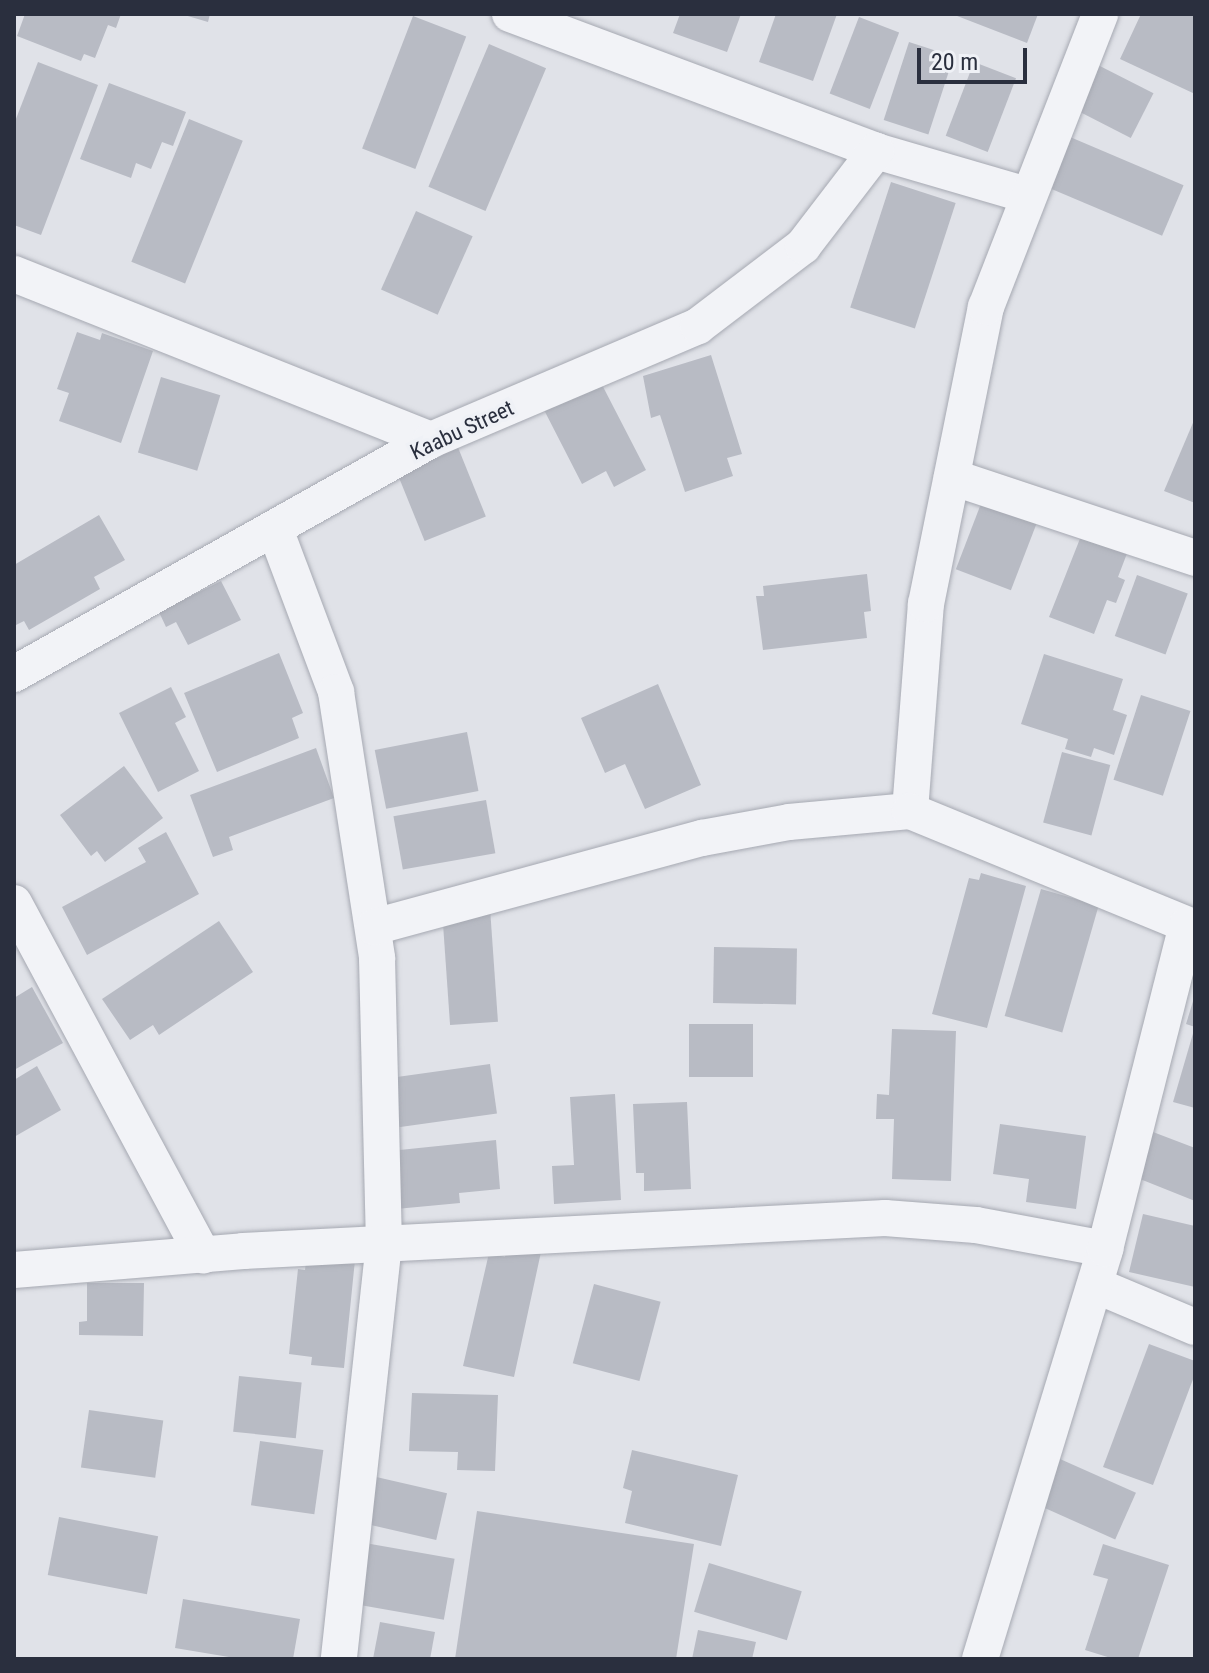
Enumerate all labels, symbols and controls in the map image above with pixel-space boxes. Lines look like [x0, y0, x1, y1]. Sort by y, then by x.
scale bar [921, 32, 1031, 82]
text: 20 m [931, 48, 978, 76]
street label: Kaabu Street [406, 395, 518, 465]

